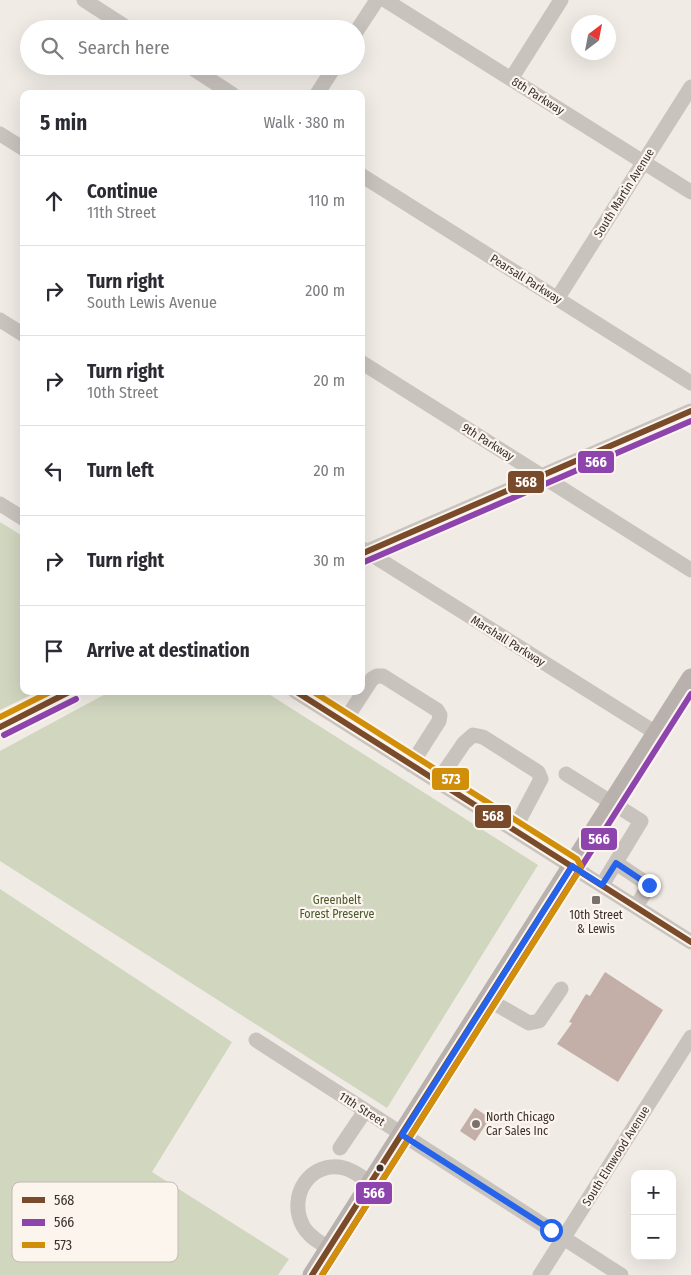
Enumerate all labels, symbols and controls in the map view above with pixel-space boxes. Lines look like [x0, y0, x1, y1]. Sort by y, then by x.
north arrow [571, 15, 616, 60]
search box [20, 20, 365, 75]
icon: search [38, 34, 66, 62]
text: Search here [78, 36, 170, 59]
street label: 8th Parkway [509, 74, 567, 118]
text: 5 min [40, 110, 87, 136]
text: Walk · 380 m [264, 113, 345, 132]
street label: South Martin Avenue [591, 146, 657, 240]
text: Continue [87, 180, 158, 203]
icon: ahead [40, 187, 68, 215]
text: 110 m [308, 191, 345, 210]
text: 11th Street [87, 203, 156, 222]
street label: Pearsall Parkway [488, 251, 565, 307]
text: Turn right [87, 270, 164, 293]
icon: right [40, 277, 68, 305]
text: 200 m [305, 281, 345, 300]
text: South Lewis Avenue [87, 293, 217, 312]
text: Turn right [87, 360, 164, 383]
icon: right [40, 367, 68, 395]
text: 20 m [314, 371, 345, 390]
text: 10th Street [87, 383, 158, 402]
street label: 9th Parkway [459, 420, 517, 464]
line badge: 566 [577, 450, 615, 474]
text: 566 [585, 454, 607, 471]
icon: left [40, 457, 68, 485]
text: Turn left [87, 459, 154, 482]
text: 20 m [314, 461, 345, 480]
line badge: 568 [507, 470, 545, 494]
text: 568 [515, 474, 537, 491]
icon: right [40, 547, 68, 575]
text: Turn right [87, 549, 164, 572]
text: 30 m [313, 551, 345, 570]
street label: Marshall Parkway [468, 613, 548, 670]
icon: arrive [40, 637, 68, 665]
text: Arrive at destination [87, 639, 250, 662]
line badge: 573 [431, 767, 470, 791]
text: 573 [441, 771, 461, 788]
line badge: 568 [474, 804, 512, 829]
text: 568 [482, 808, 504, 825]
line badge: 566 [580, 827, 618, 851]
text: 566 [588, 831, 610, 848]
route end [638, 874, 661, 897]
park label: Greenbelt Forest Preserve [299, 893, 375, 921]
marker: 10th Street & Lewis [590, 894, 602, 906]
place label: 10th Street & Lewis [569, 908, 623, 936]
street label: 11th Street [336, 1089, 388, 1129]
street label: South Elmwood Avenue [579, 1103, 653, 1209]
place label: North Chicago Car Sales Inc [486, 1110, 555, 1138]
marker: North Chicago Car Sales Inc [470, 1118, 482, 1130]
unlabelled marker [375, 1163, 385, 1173]
map controls [631, 1170, 676, 1260]
button: + [631, 1170, 676, 1215]
line badge: 566 [355, 1181, 393, 1205]
legend [12, 1182, 178, 1262]
text: 566 [363, 1185, 385, 1202]
text: 568 [54, 1192, 74, 1209]
text: 566 [54, 1214, 74, 1231]
button: − [631, 1215, 676, 1260]
route start [540, 1219, 563, 1242]
text: 573 [54, 1237, 72, 1254]

